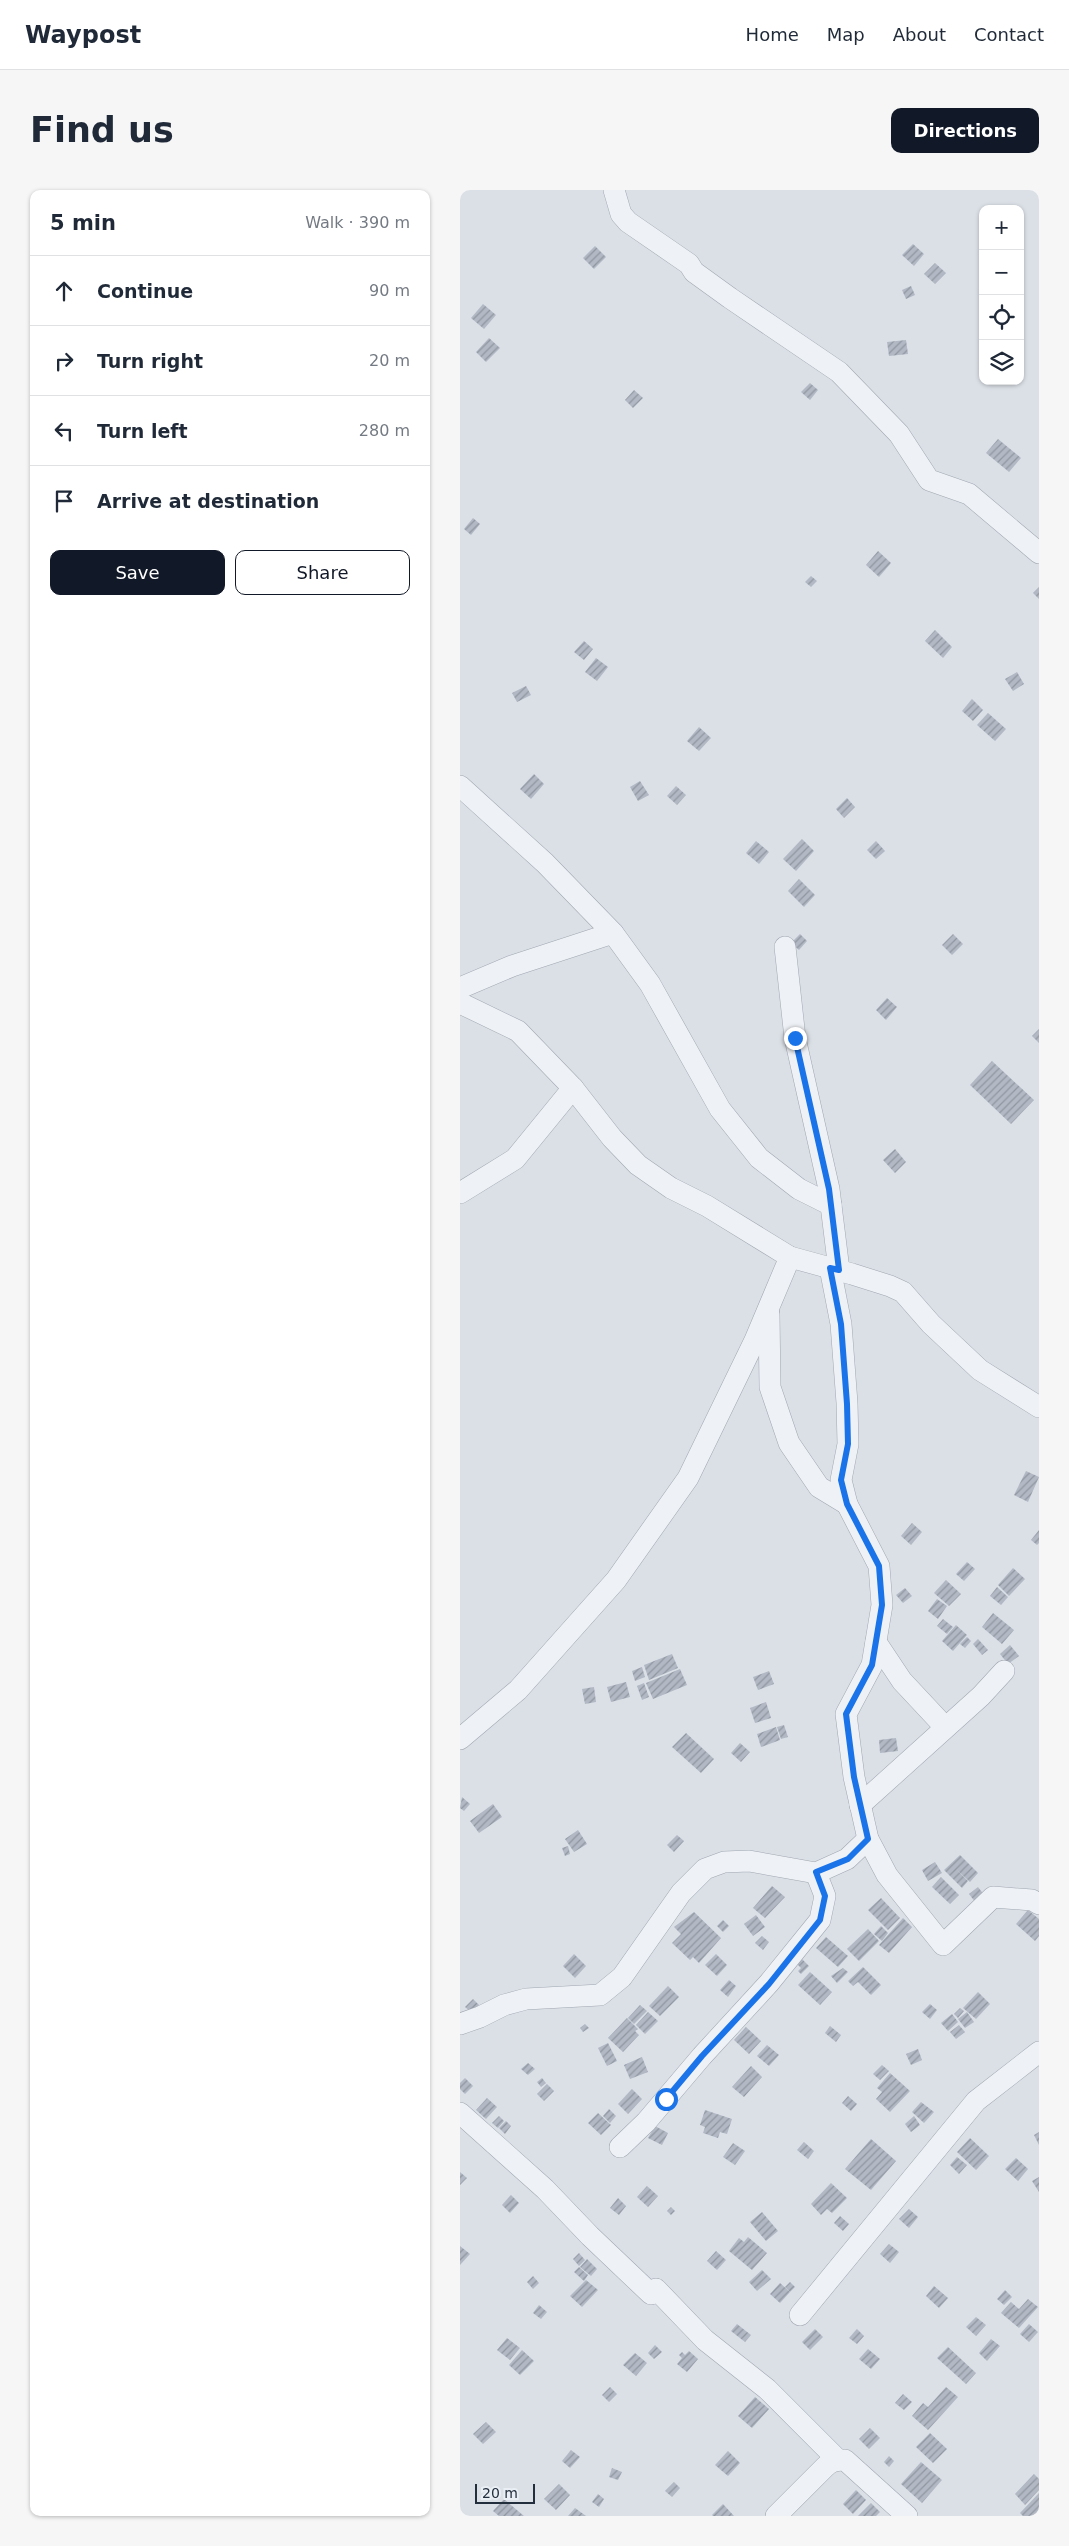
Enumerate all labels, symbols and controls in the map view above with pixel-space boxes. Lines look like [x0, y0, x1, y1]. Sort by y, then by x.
text: Waypost [25, 21, 141, 49]
text: Home [746, 24, 799, 45]
text: Map [827, 24, 865, 45]
text: About [893, 24, 946, 45]
text: Contact [974, 24, 1044, 45]
button: Directions [891, 108, 1039, 153]
text: Find us [30, 110, 174, 150]
map controls [979, 205, 1024, 385]
button: + [979, 205, 1024, 250]
text: 5 min [50, 211, 116, 235]
text: Walk · 390 m [305, 213, 410, 232]
button: − [979, 250, 1024, 295]
icon: ahead [50, 277, 78, 305]
text: Continue [97, 280, 193, 302]
text: 90 m [369, 281, 410, 300]
button: locate [979, 295, 1024, 340]
button: layers [979, 340, 1024, 385]
icon: right [50, 347, 78, 375]
text: Turn right [97, 350, 203, 372]
text: 20 m [369, 351, 410, 370]
icon: left [50, 417, 78, 445]
text: Turn left [97, 420, 188, 442]
text: 280 m [359, 421, 410, 440]
icon: arrive [50, 487, 78, 515]
text: Arrive at destination [97, 490, 319, 512]
button: Save [50, 550, 225, 595]
button: Share [235, 550, 410, 595]
route end [784, 1027, 807, 1050]
route start [655, 2088, 678, 2111]
scale bar [475, 2481, 535, 2504]
text: 20 m [482, 2485, 518, 2501]

